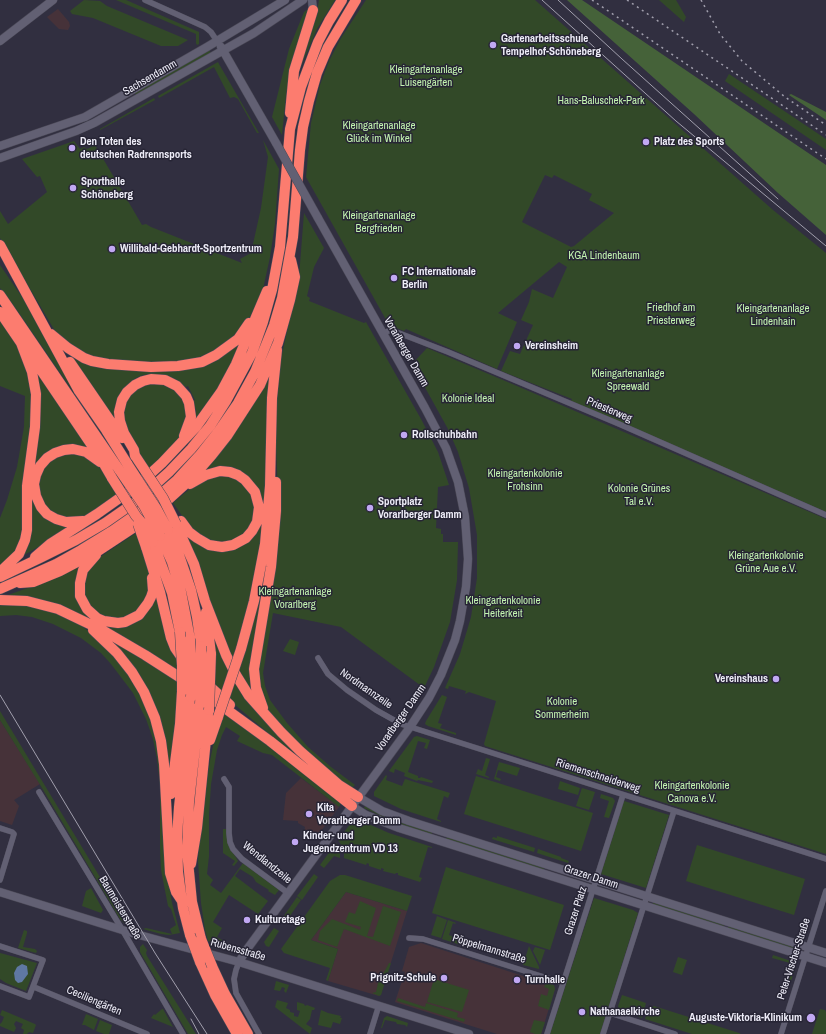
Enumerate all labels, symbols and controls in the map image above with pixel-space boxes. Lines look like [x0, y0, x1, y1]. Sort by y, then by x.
place label: Gartenarbeitsschule Tempelhof-Schöneberg [501, 32, 601, 58]
marker: Gartenarbeitsschule Tempelhof-Schöneberg [488, 40, 498, 50]
street label: Sachsendamm [121, 57, 179, 99]
park label: Kleingartenanlage Luisengärten [389, 63, 463, 89]
park label: Hans-Baluschek-Park [557, 94, 645, 108]
park label: Kleingartenanlage Glück im Winkel [342, 119, 416, 145]
place label: Den Toten des deutschen Radrennsports [80, 135, 192, 161]
place label: Platz des Sports [654, 135, 724, 149]
marker: Platz des Sports [641, 137, 651, 147]
marker: Den Toten des deutschen Radrennsports [67, 143, 77, 153]
place label: Sporthalle Schöneberg [81, 175, 133, 201]
marker: Sporthalle Schöneberg [68, 183, 78, 193]
park label: Kleingartenanlage Bergfrieden [342, 209, 416, 235]
place label: Willibald-Gebhardt-Sportzentrum [120, 242, 262, 256]
marker: Willibald-Gebhardt-Sportzentrum [107, 244, 117, 254]
park label: KGA Lindenbaum [568, 249, 640, 263]
place label: FC Internationale Berlin [402, 265, 476, 291]
marker: FC Internationale Berlin [389, 273, 399, 283]
park label: Friedhof am Priesterweg [647, 301, 695, 327]
park label: Kleingartenanlage Lindenhain [736, 302, 810, 328]
street label: Vorarlberger Damm [381, 315, 431, 389]
place label: Vereinsheim [525, 339, 578, 353]
marker: Vereinsheim [512, 341, 522, 351]
park label: Kleingartenanlage Spreewald [591, 367, 665, 393]
park label: Kolonie Ideal [442, 392, 494, 406]
street label: Priesterweg [584, 395, 634, 425]
place label: Rollschuhbahn [412, 428, 477, 442]
marker: Rollschuhbahn [399, 430, 409, 440]
park label: Kleingartenkolonie Frohsinn [487, 467, 563, 493]
park label: Kolonie Grünes Tal e.V. [608, 482, 670, 508]
place label: Sportplatz Vorarlberger Damm [378, 495, 462, 521]
marker: Sportplatz Vorarlberger Damm [365, 503, 375, 513]
park label: Kleingartenkolonie Grüne Aue e.V. [728, 549, 804, 575]
park label: Kleingartenanlage Vorarlberg [258, 585, 332, 611]
park label: Kleingartenkolonie Heiterkeit [465, 594, 541, 620]
street label: Nordmannzeile [337, 666, 395, 712]
place label: Vereinshaus [715, 672, 768, 686]
marker: Vereinshaus [771, 674, 781, 684]
street label: Vorarlberger Damm [373, 682, 429, 754]
park label: Kolonie Sommerheim [535, 695, 589, 721]
street label: Riemenschneiderweg [554, 756, 642, 796]
park label: Kleingartenkolonie Canova e.V. [654, 779, 730, 805]
place label: Kita Vorarlberger Damm [317, 801, 401, 827]
marker: Kita Vorarlberger Damm [304, 809, 314, 819]
place label: Kinder- und Jugendzentrum VD 13 [303, 829, 398, 855]
marker: Kinder- und Jugendzentrum VD 13 [290, 837, 300, 847]
street label: Wendlandzeile [240, 839, 294, 887]
street label: Grazer Damm [562, 862, 620, 892]
street label: Baumeisterstraße [96, 874, 144, 942]
street label: Grazer Platz [562, 885, 590, 937]
place label: Kulturetage [255, 913, 305, 927]
marker: Kulturetage [242, 915, 252, 925]
street label: Peter-Vischer-Straße [775, 917, 813, 1001]
street label: Pöppelmannstraße [451, 932, 527, 966]
street label: Rubensstraße [209, 936, 267, 964]
place label: Prignitz-Schule [370, 971, 436, 985]
marker: Prignitz-Schule [439, 973, 449, 983]
place label: Turnhalle [525, 973, 565, 987]
marker: Turnhalle [512, 975, 522, 985]
street label: Ceciliengärten [64, 983, 124, 1019]
place label: Nathanaelkirche [590, 1005, 660, 1019]
marker: Nathanaelkirche [577, 1007, 587, 1017]
place label: Auguste-Viktoria-Klinikum [689, 1011, 802, 1025]
marker: Auguste-Viktoria-Klinikum [805, 1012, 817, 1024]

